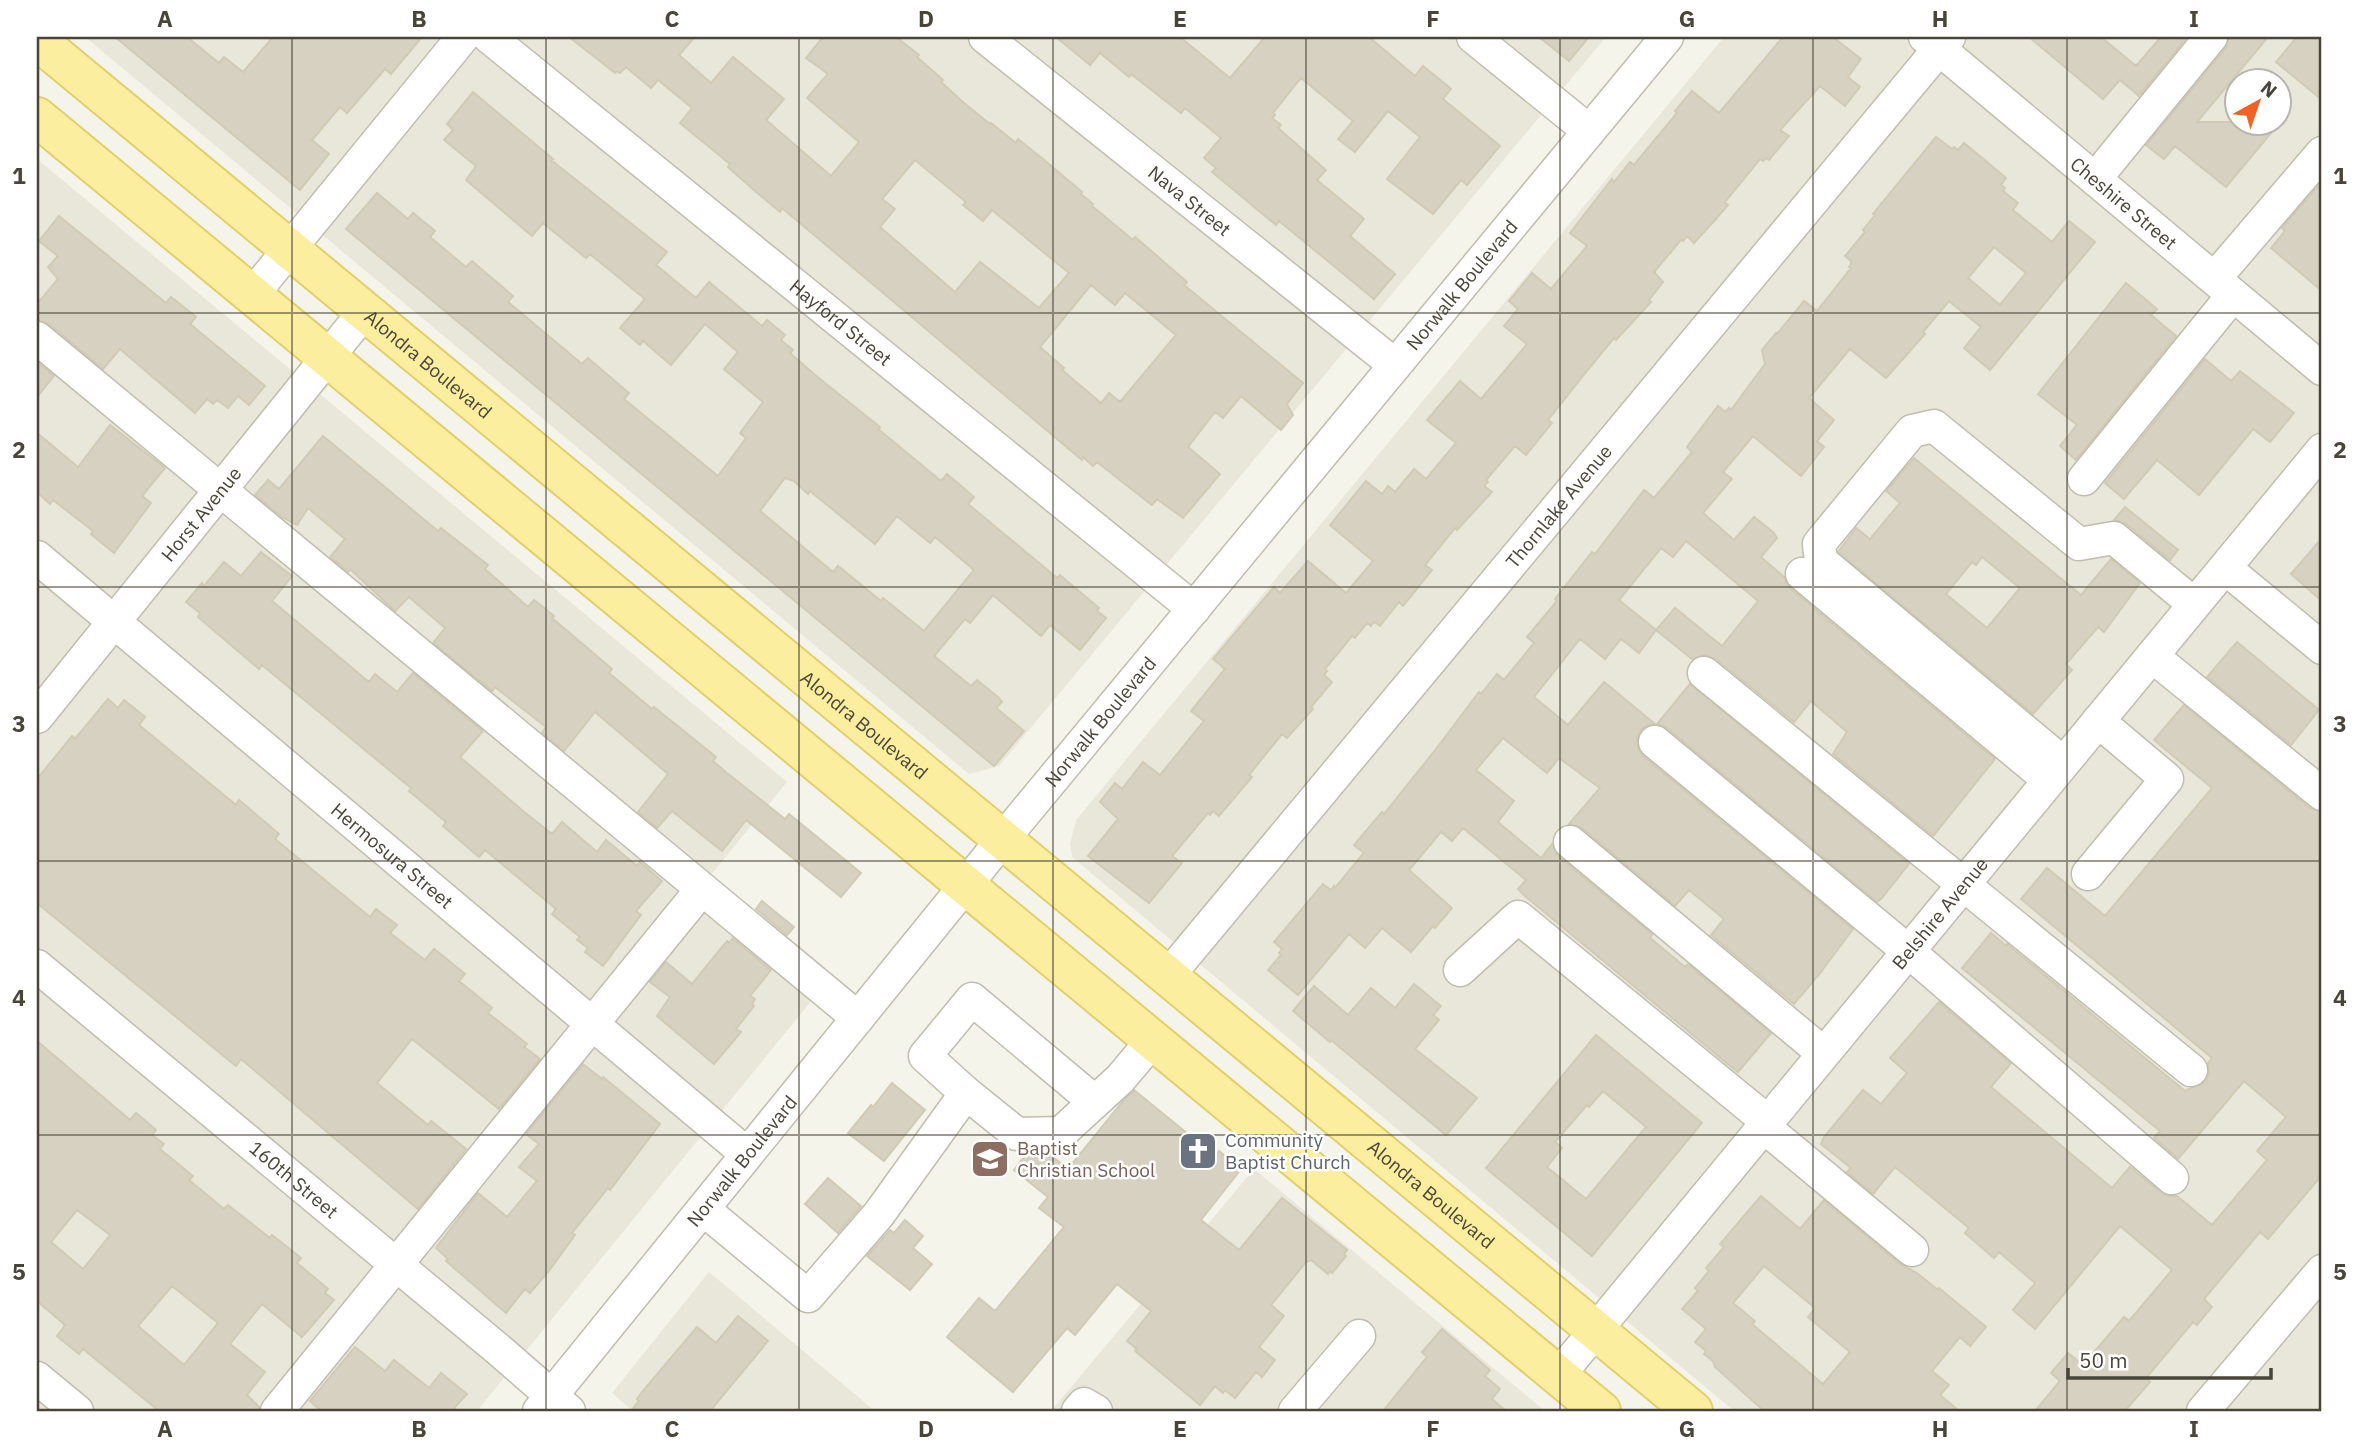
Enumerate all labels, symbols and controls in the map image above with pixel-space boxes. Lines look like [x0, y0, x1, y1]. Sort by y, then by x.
text: A [157, 3, 173, 33]
text: B [411, 3, 427, 33]
text: C [665, 3, 680, 33]
text: D [918, 3, 934, 33]
text: E [1173, 3, 1187, 33]
text: F [1426, 3, 1440, 33]
text: G [1679, 3, 1695, 33]
text: H [1932, 3, 1948, 33]
text: I [2189, 3, 2199, 33]
north arrow [2222, 66, 2292, 136]
text: N [2256, 75, 2282, 103]
street label: Cheshire Street [2065, 152, 2182, 255]
text: 1 [12, 160, 26, 190]
street label: Nava Street [1143, 160, 1236, 241]
text: 1 [2333, 160, 2347, 190]
street label: Norwalk Boulevard [1401, 215, 1523, 355]
street label: Hayford Street [785, 274, 897, 371]
street label: Alondra Boulevard [360, 304, 497, 424]
text: 2 [12, 434, 26, 464]
text: 2 [2333, 434, 2347, 464]
street label: Thornlake Avenue [1500, 440, 1617, 573]
street label: Horst Avenue [156, 462, 246, 566]
street label: Norwalk Boulevard [1039, 652, 1161, 792]
street label: Alondra Boulevard [796, 665, 933, 784]
text: 3 [12, 708, 26, 738]
text: 3 [2333, 708, 2347, 738]
street label: Hermosura Street [326, 798, 458, 914]
street label: Belshire Avenue [1887, 852, 1993, 974]
text: 4 [12, 982, 26, 1012]
text: 4 [2333, 982, 2347, 1012]
street label: Norwalk Boulevard [682, 1090, 802, 1231]
place label: Community Baptist Church [1225, 1128, 1351, 1174]
church icon: Community Baptist Church [1177, 1130, 1219, 1172]
street label: Alondra Boulevard [1363, 1135, 1500, 1254]
street label: 160th Street [245, 1136, 343, 1223]
place label: Baptist Christian School [1017, 1136, 1155, 1182]
school or university icon: Baptist Christian School [969, 1138, 1011, 1180]
text: 5 [12, 1256, 26, 1286]
text: 5 [2333, 1256, 2347, 1286]
scale bar [2068, 1336, 2272, 1380]
text: 50 m [2079, 1346, 2128, 1374]
text: A [157, 1413, 173, 1443]
text: B [411, 1413, 427, 1443]
text: C [665, 1413, 680, 1443]
text: D [918, 1413, 934, 1443]
text: E [1173, 1413, 1187, 1443]
text: F [1426, 1413, 1440, 1443]
text: G [1679, 1413, 1695, 1443]
text: H [1932, 1413, 1948, 1443]
text: I [2189, 1413, 2199, 1443]

